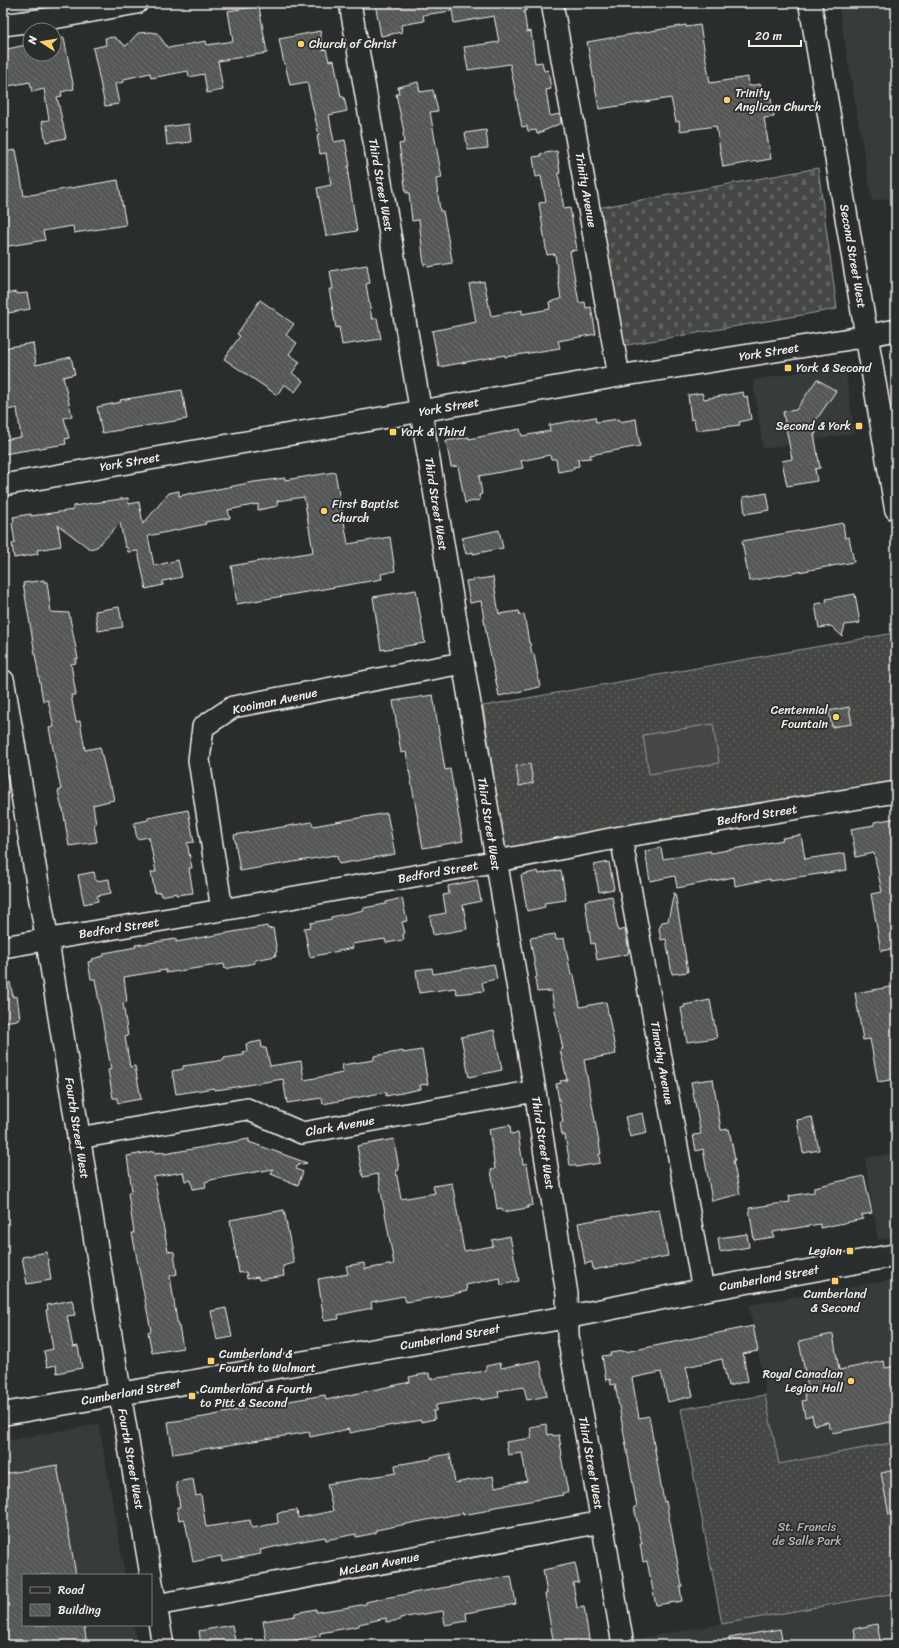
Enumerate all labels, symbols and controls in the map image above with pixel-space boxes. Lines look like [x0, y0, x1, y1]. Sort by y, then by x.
north arrow [22, 22, 62, 62]
scale bar [749, 22, 801, 48]
text: 20 m [755, 25, 782, 47]
place label: Church of Christ [309, 33, 397, 55]
text: N [22, 34, 43, 47]
marker: Church of Christ [296, 39, 306, 49]
place label: Trinity Anglican Church [734, 82, 821, 118]
marker: Trinity Anglican Church [722, 95, 732, 105]
street label: Third Street West [362, 137, 400, 233]
street label: Trinity Avenue [569, 151, 603, 229]
street label: Second Street West [833, 202, 873, 310]
street label: York Street [737, 336, 801, 368]
place label: York & Second [796, 357, 872, 379]
marker: York & Second [783, 363, 793, 373]
street label: York Street [417, 391, 481, 423]
place label: Second & York [776, 415, 852, 437]
place label: York & Third [401, 421, 466, 443]
marker: Second & York [854, 421, 864, 431]
marker: York & Third [388, 427, 398, 437]
street label: York Street [98, 446, 162, 478]
street label: Third Street West [418, 456, 454, 552]
place label: First Baptist Church [332, 493, 399, 529]
marker: First Baptist Church [319, 506, 329, 516]
street label: Kooiman Avenue [230, 681, 320, 721]
place label: Centennial Fountain [771, 699, 829, 735]
marker: Centennial Fountain [831, 712, 841, 722]
street label: Third Street West [471, 776, 507, 872]
street label: Bedford Street [715, 798, 799, 832]
street label: Bedford Street [396, 854, 480, 890]
street label: Bedford Street [77, 911, 161, 945]
street label: Timothy Avenue [644, 1019, 680, 1107]
street label: Fourth Street West [58, 1076, 96, 1180]
street label: Third Street West [525, 1095, 561, 1191]
street label: Clark Avenue [304, 1109, 376, 1143]
place label: Legion [809, 1240, 843, 1262]
marker: Legion [845, 1246, 855, 1256]
street label: Cumberland Street [717, 1258, 822, 1298]
marker: Cumberland & Second [830, 1276, 840, 1286]
place label: Cumberland & Second [804, 1283, 867, 1319]
street label: Cumberland Street [398, 1317, 503, 1357]
place label: Cumberland & Fourth to Walmart [219, 1343, 316, 1379]
marker: Cumberland & Fourth to Walmart [206, 1356, 216, 1366]
place label: Royal Canadian Legion Hall [763, 1363, 844, 1399]
street label: Cumberland Street [79, 1372, 184, 1412]
marker: Royal Canadian Legion Hall [846, 1376, 856, 1386]
place label: Cumberland & Fourth to Pitt & Second [200, 1378, 312, 1414]
marker: Cumberland & Fourth to Pitt & Second [187, 1391, 197, 1401]
street label: Fourth Street West [111, 1407, 151, 1511]
street label: Third Street West [572, 1415, 610, 1511]
park label: St. Francis de Salle Park [772, 1516, 842, 1552]
street label: McLean Avenue [337, 1545, 421, 1583]
legend [22, 1574, 152, 1626]
text: Road [58, 1579, 85, 1601]
text: Building [58, 1599, 101, 1621]

